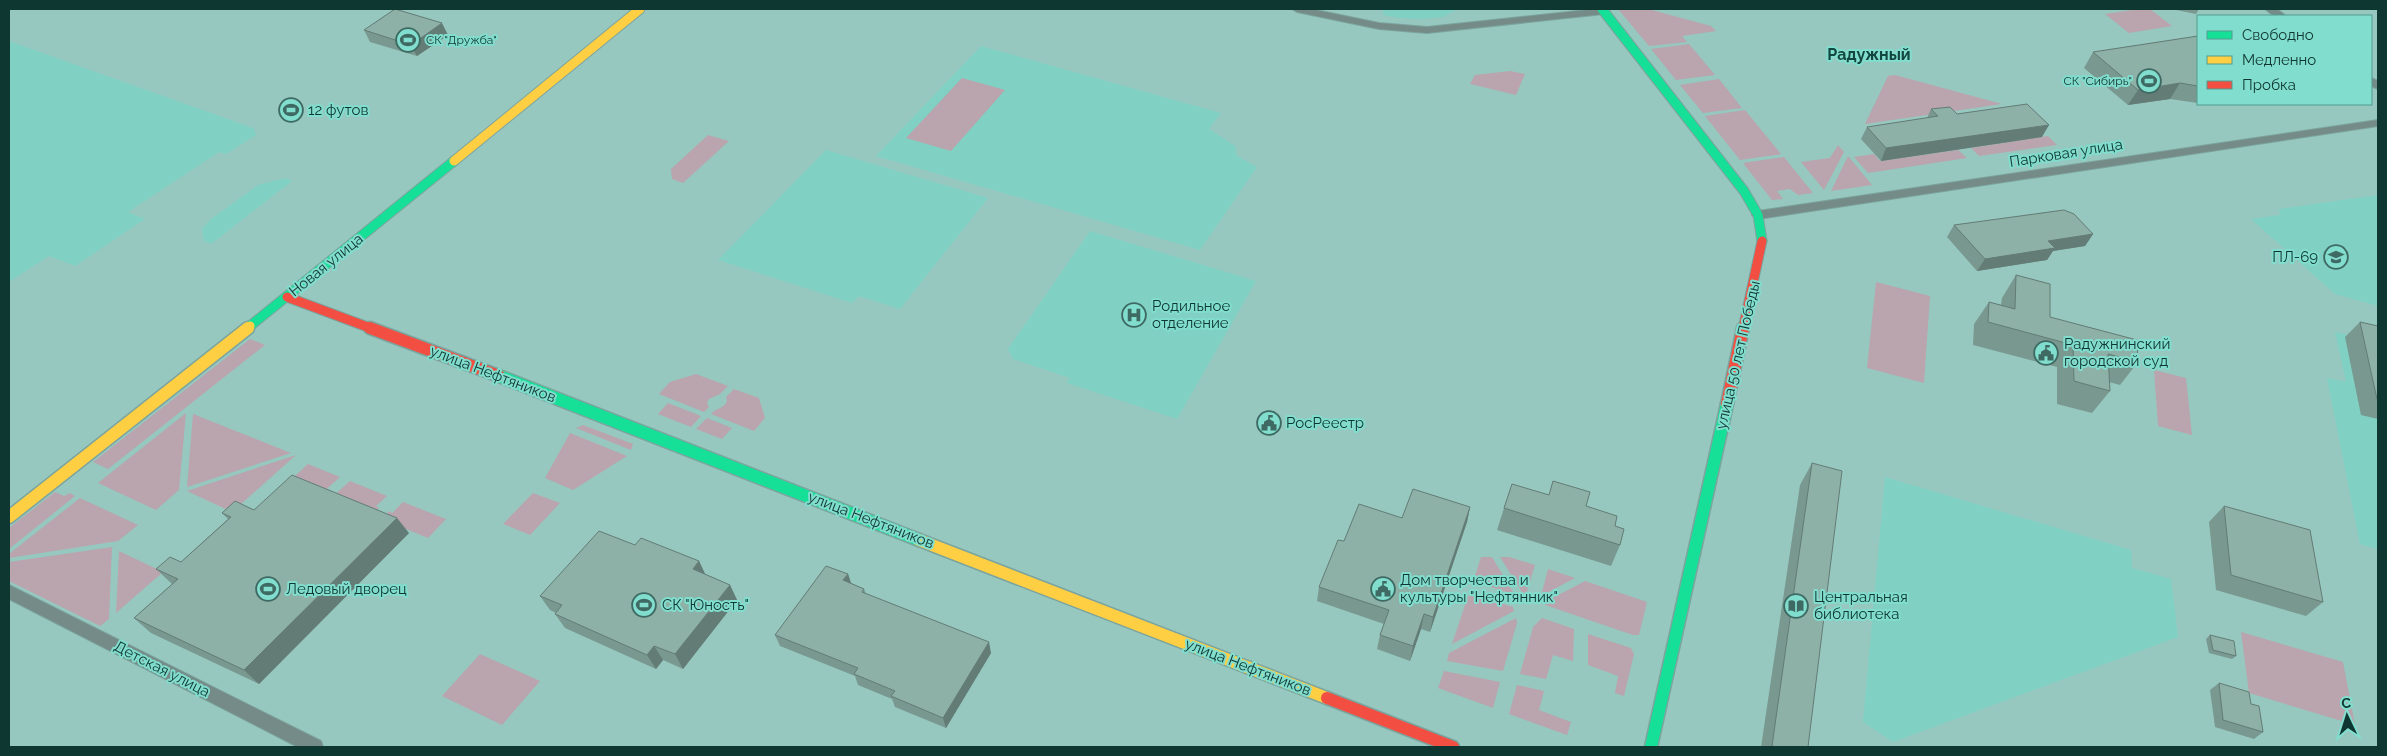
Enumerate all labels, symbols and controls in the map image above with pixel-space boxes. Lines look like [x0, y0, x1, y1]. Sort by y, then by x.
legend [2197, 15, 2372, 105]
text: Свободно [2242, 26, 2314, 44]
sports icon: СК "Дружба" [395, 27, 421, 53]
place label: СК "Дружба" [426, 33, 497, 47]
district label: Радужный [1827, 45, 1911, 64]
text: Медленно [2242, 51, 2316, 69]
sports icon: СК "Сибирь" [2136, 68, 2162, 94]
place label: СК "Сибирь" [2063, 74, 2132, 88]
text: Пробка [2242, 76, 2296, 94]
sports icon: 12 футов [278, 97, 304, 123]
place label: 12 футов [308, 101, 369, 119]
street label: Парковая улица [2008, 135, 2124, 171]
street label: Новая улица [285, 230, 367, 300]
school or university icon: ПЛ-69 [2323, 244, 2349, 270]
place label: ПЛ-69 [2272, 248, 2318, 266]
street label: улица 50 лет Победы [1712, 279, 1764, 431]
place label: Родильное отделение [1152, 297, 1230, 332]
hospital icon: Родильное отделение [1121, 302, 1147, 328]
place label: Радужнинский городской суд [2064, 335, 2170, 370]
public building icon: Радужнинский городской суд [2033, 340, 2059, 366]
street label: улица Нефтяников [428, 342, 558, 406]
public building icon: РосРеестр [1256, 410, 1282, 436]
place label: РосРеестр [1286, 414, 1364, 432]
street label: улица Нефтяников [806, 488, 936, 552]
place label: Дом творчества и культуры "Нефтянник" [1400, 571, 1558, 606]
sports icon: Ледовый дворец [255, 576, 281, 602]
public building icon: Дом творчества и культуры "Нефтянник" [1370, 576, 1396, 602]
place label: Ледовый дворец [286, 580, 407, 598]
place label: Центральная библиотека [1814, 588, 1908, 623]
sports icon: СК "Юность" [631, 592, 657, 618]
library icon: Центральная библиотека [1783, 593, 1809, 619]
place label: СК "Юность" [662, 596, 749, 614]
street label: улица Нефтяников [1183, 635, 1313, 699]
street label: Детская улица [111, 637, 213, 701]
north arrow [2322, 691, 2372, 741]
text: С [2341, 695, 2352, 711]

